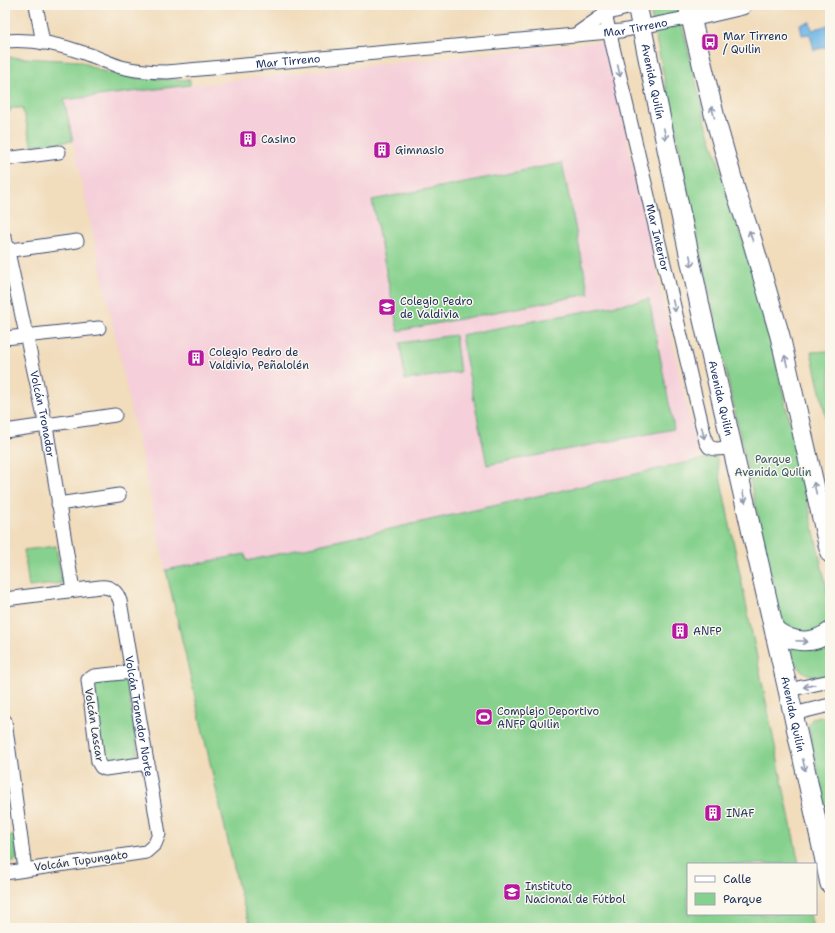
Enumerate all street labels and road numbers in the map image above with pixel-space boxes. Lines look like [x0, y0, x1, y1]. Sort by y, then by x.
street label: Mar Tirreno [603, 14, 669, 40]
street label: Avenida Quilín [638, 42, 668, 121]
street label: Mar Tirreno [255, 51, 321, 71]
street label: Mar Interior [643, 202, 673, 273]
street label: Avenida Quilín [705, 359, 737, 438]
street label: Volcán Tronador [27, 369, 59, 459]
street label: Volcán Tronador Norte [122, 654, 157, 778]
street label: Avenida Quilín [778, 675, 809, 753]
street label: Volcán Lascar [81, 687, 107, 763]
street label: Volcán Tupungato [33, 847, 129, 875]

